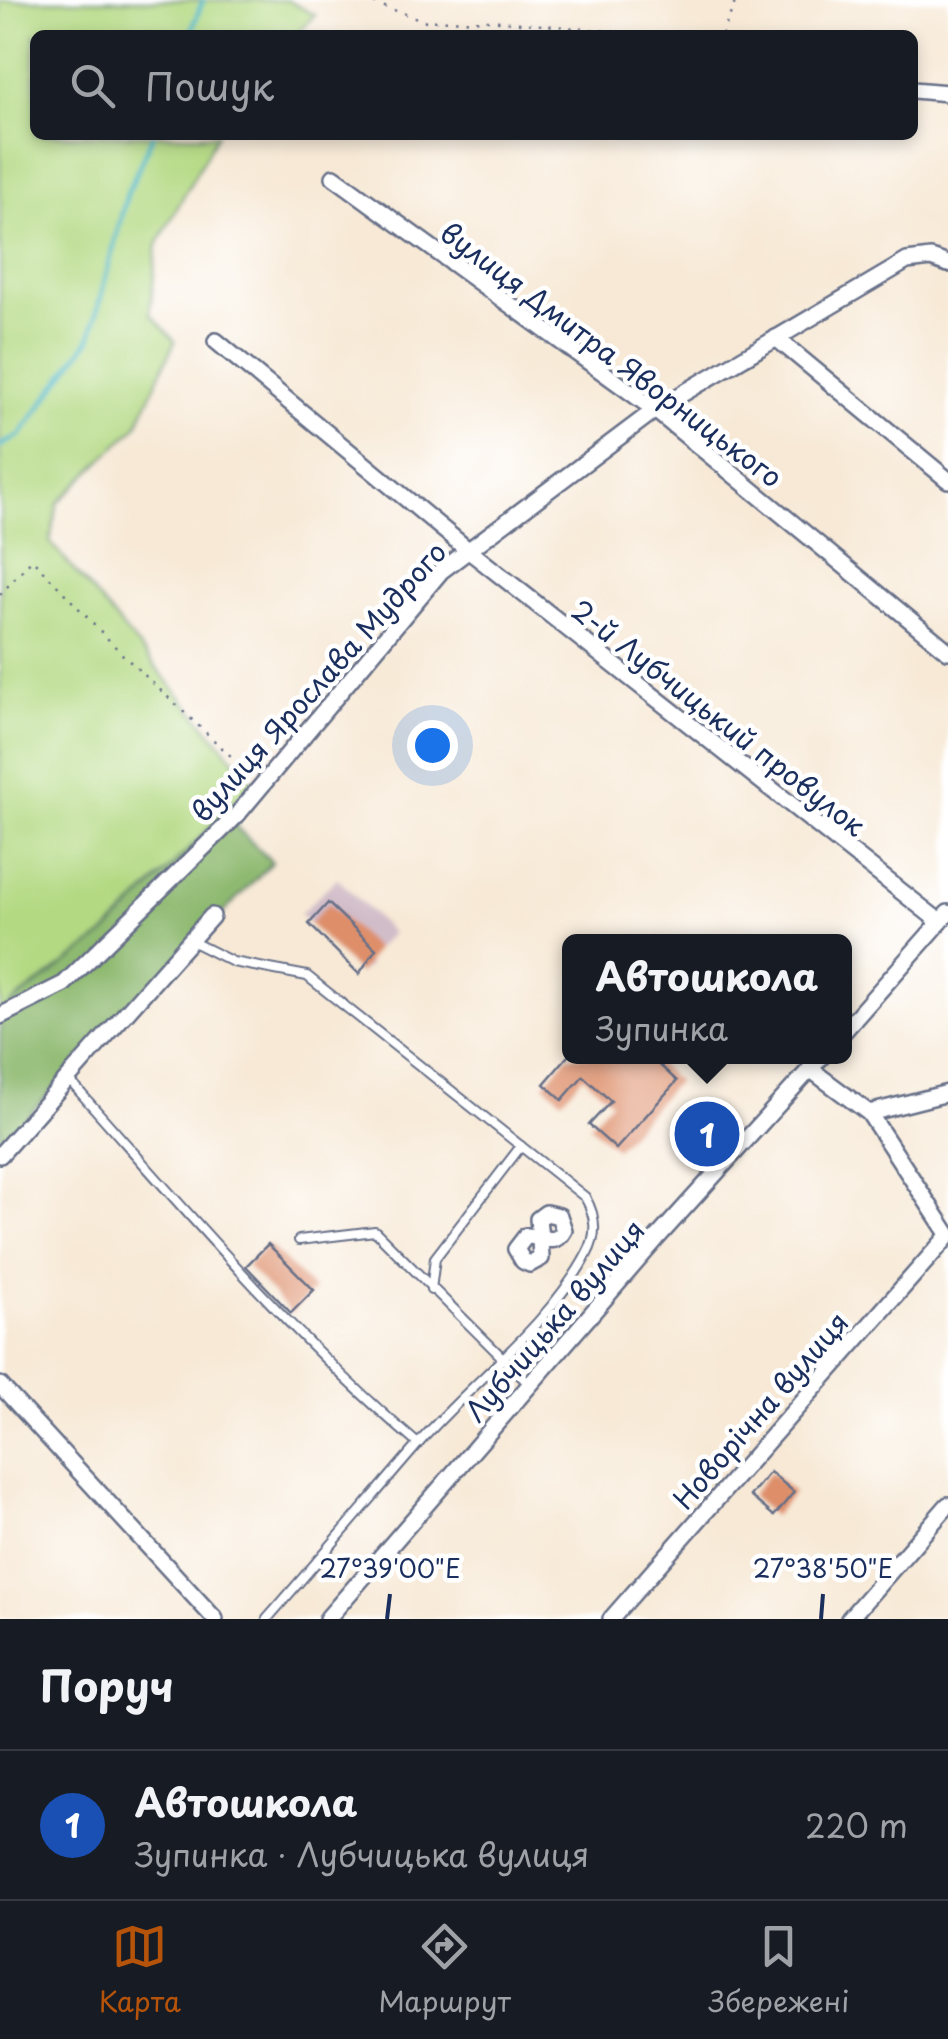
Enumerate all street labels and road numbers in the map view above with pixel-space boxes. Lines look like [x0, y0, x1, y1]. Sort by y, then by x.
street label: вулиця Дмитра Яворницького [432, 211, 792, 497]
street label: вулиця Ярослава Мудрого [180, 531, 456, 831]
street label: 2-й Лубчицький провулок [563, 588, 876, 846]
street label: Лубчицька вулиця [454, 1209, 654, 1431]
street label: Новорічна вулиця [662, 1302, 858, 1518]

